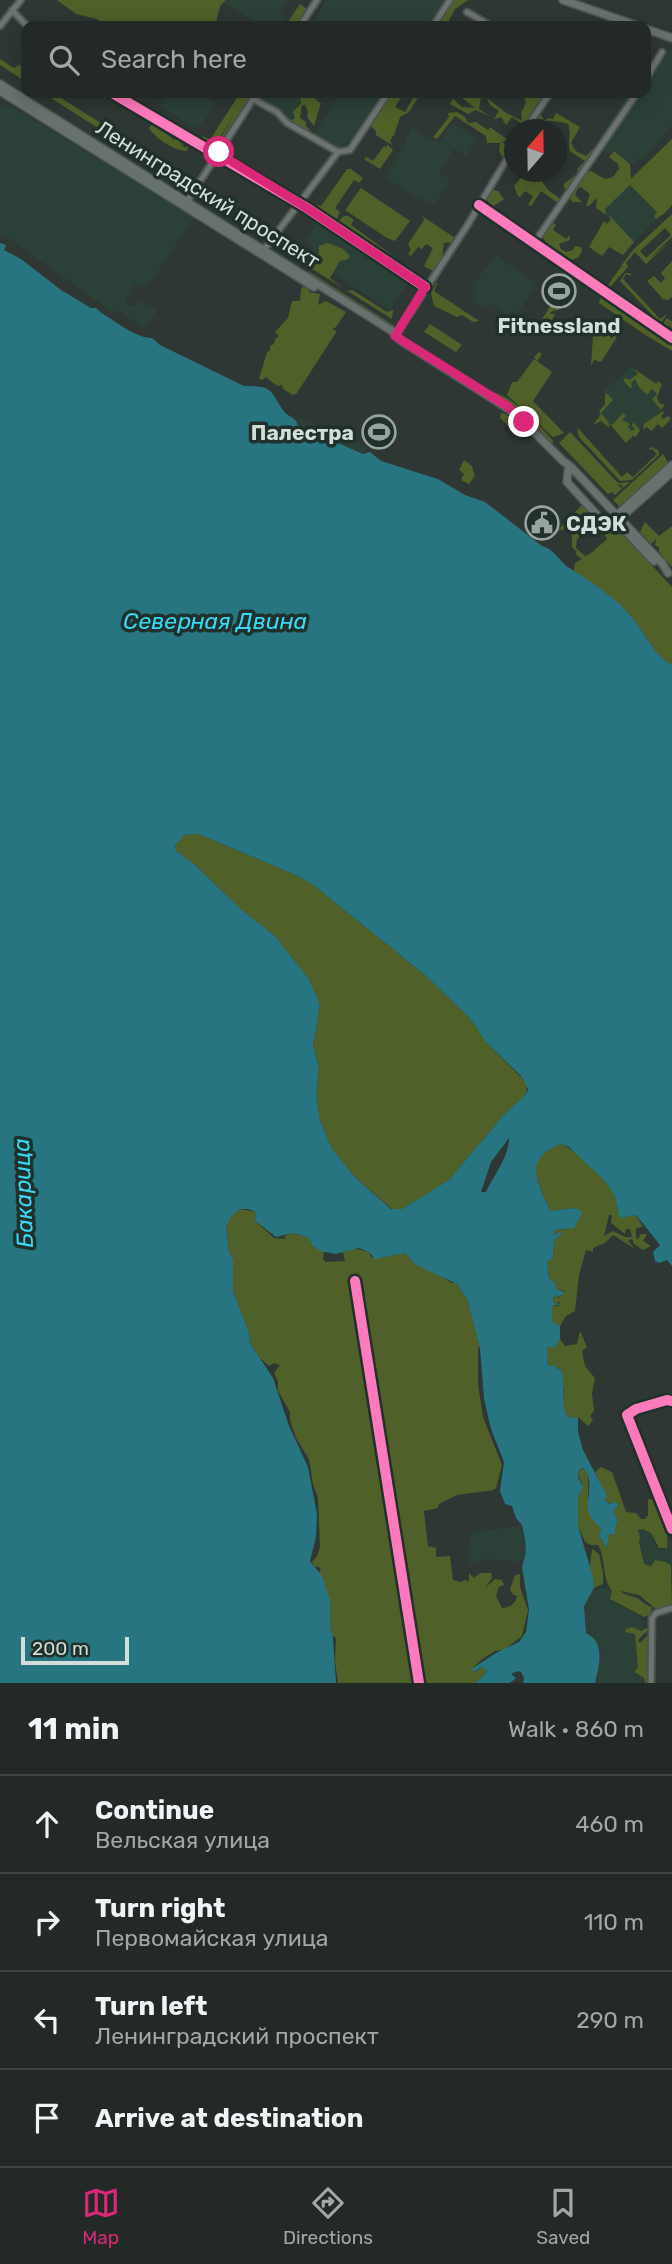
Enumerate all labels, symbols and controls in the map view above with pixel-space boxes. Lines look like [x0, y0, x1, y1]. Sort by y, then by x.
search box [21, 21, 651, 98]
icon: search [45, 41, 83, 79]
text: Search here [101, 44, 247, 75]
street label: Ленинградский проспект [92, 115, 325, 273]
north arrow [504, 119, 567, 182]
route start [203, 136, 234, 167]
sports icon: Fitnessland [540, 272, 578, 310]
place label: Fitnessland [497, 313, 621, 338]
route end [508, 406, 539, 437]
sports icon: Палестра [360, 413, 398, 451]
place label: Палестра [251, 420, 354, 445]
public building icon: СДЭК [523, 504, 561, 542]
place label: СДЭК [566, 511, 627, 536]
water label: Северная Двина [123, 607, 307, 635]
water label: Бакарица [7, 1138, 39, 1248]
scale bar [21, 1634, 130, 1666]
text: 200 m [32, 1637, 89, 1660]
text: 11 min [28, 1711, 120, 1747]
text: Walk · 860 m [508, 1715, 644, 1743]
text: Continue [95, 1795, 214, 1826]
icon: ahead [28, 1805, 66, 1843]
text: 460 m [575, 1810, 644, 1838]
text: Вельская улица [95, 1826, 270, 1854]
text: Turn right [95, 1893, 225, 1924]
icon: right [28, 1903, 66, 1941]
text: 110 m [584, 1908, 644, 1936]
text: Первомайская улица [95, 1924, 329, 1952]
text: Turn left [95, 1991, 207, 2022]
icon: left [28, 2001, 66, 2039]
text: 290 m [576, 2006, 644, 2034]
text: Ленинградский проспект [95, 2022, 379, 2050]
icon: arrive [28, 2099, 66, 2137]
text: Arrive at destination [95, 2103, 363, 2134]
tab: Map [82, 2184, 120, 2249]
tab: Directions [283, 2184, 373, 2249]
tab: Saved [536, 2184, 590, 2249]

